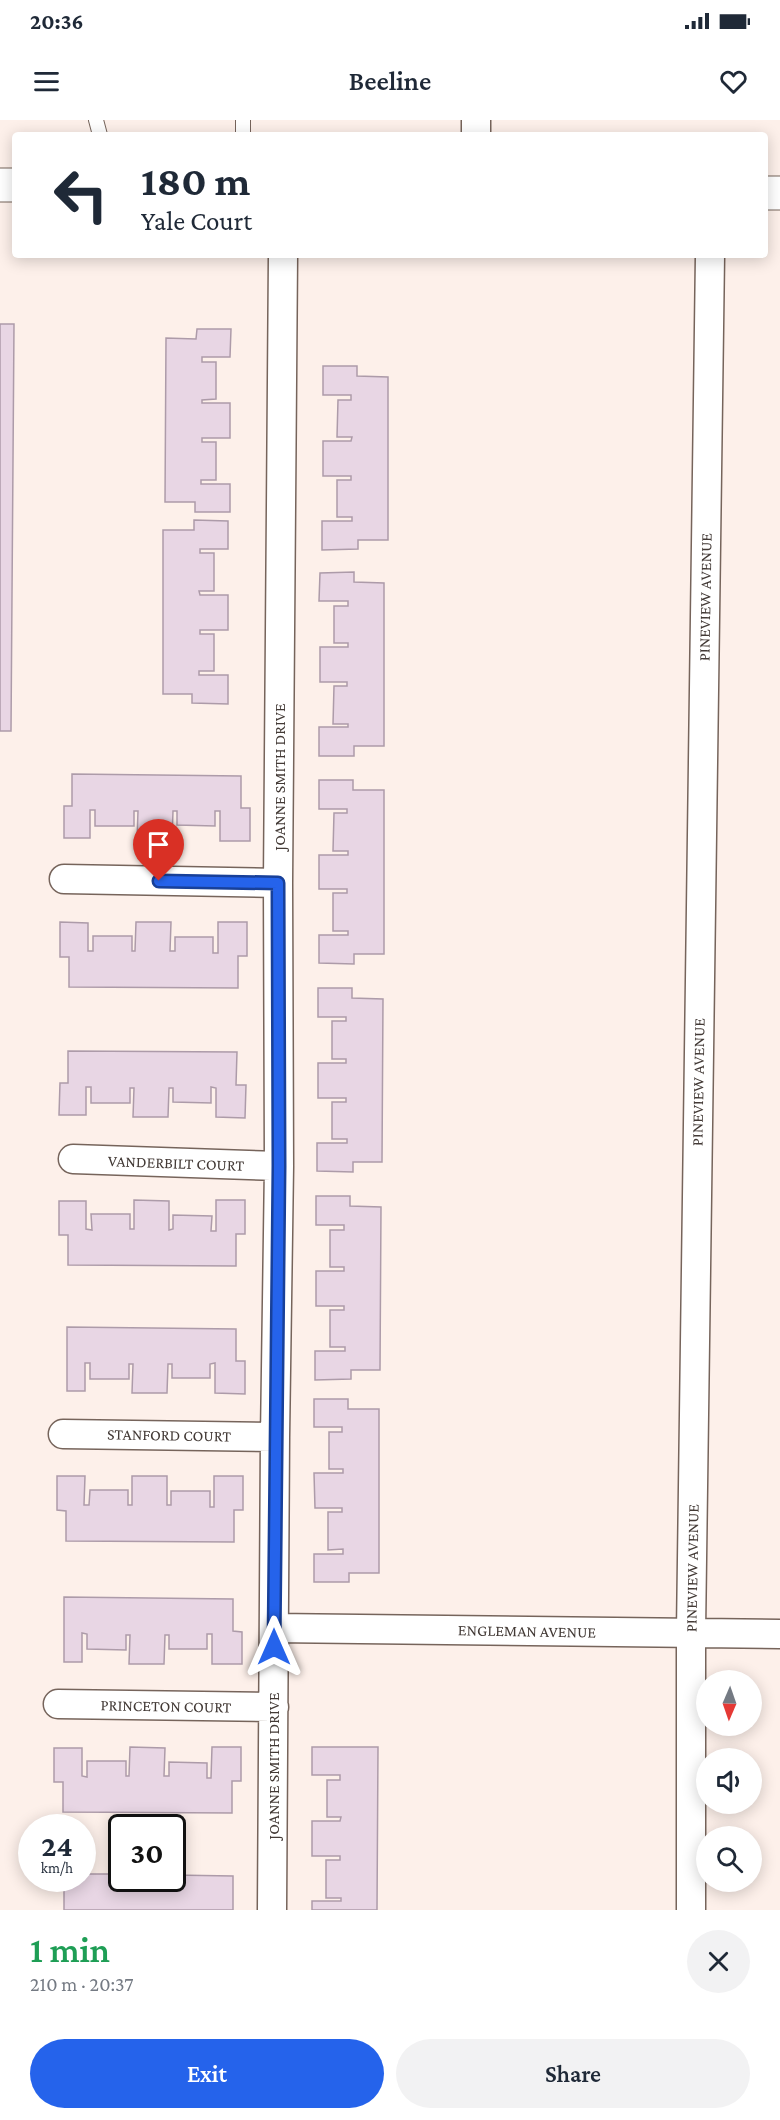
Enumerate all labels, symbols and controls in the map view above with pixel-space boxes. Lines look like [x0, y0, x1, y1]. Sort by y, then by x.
text: 20:36 [30, 9, 83, 34]
icon: menu [30, 65, 63, 98]
icon: heart [717, 65, 750, 98]
text: Beeline [349, 66, 431, 96]
icon: left [42, 156, 120, 234]
text: 180 m [141, 157, 250, 204]
text: Yale Court [141, 206, 252, 236]
street label: PINEVIEW AVENUE [695, 532, 715, 661]
street label: JOANNE SMITH DRIVE [271, 703, 289, 853]
pin [133, 819, 184, 881]
icon: arrive [142, 828, 175, 861]
street label: PINEVIEW AVENUE [688, 1017, 708, 1146]
street label: VANDERBILT COURT [108, 1152, 245, 1174]
street label: STANFORD COURT [107, 1425, 231, 1445]
street label: PINEVIEW AVENUE [682, 1503, 702, 1632]
position arrow [242, 1615, 306, 1679]
street label: ENGLEMAN AVENUE [458, 1621, 597, 1641]
north arrow [696, 1670, 762, 1736]
map controls [696, 1670, 762, 1892]
street label: JOANNE SMITH DRIVE [265, 1692, 283, 1842]
street label: PRINCETON COURT [100, 1696, 232, 1716]
button: sound [696, 1748, 762, 1814]
speed limit sign: 30 [108, 1814, 186, 1892]
button: search [696, 1826, 762, 1892]
text: 24 [41, 1829, 73, 1862]
text: km/h [41, 1860, 73, 1876]
text: 1 min [30, 1930, 110, 1970]
button: close [687, 1930, 750, 1993]
text: 210 m · 20:37 [30, 1973, 134, 1995]
button: Exit [30, 2039, 384, 2108]
button: Share [396, 2039, 750, 2108]

